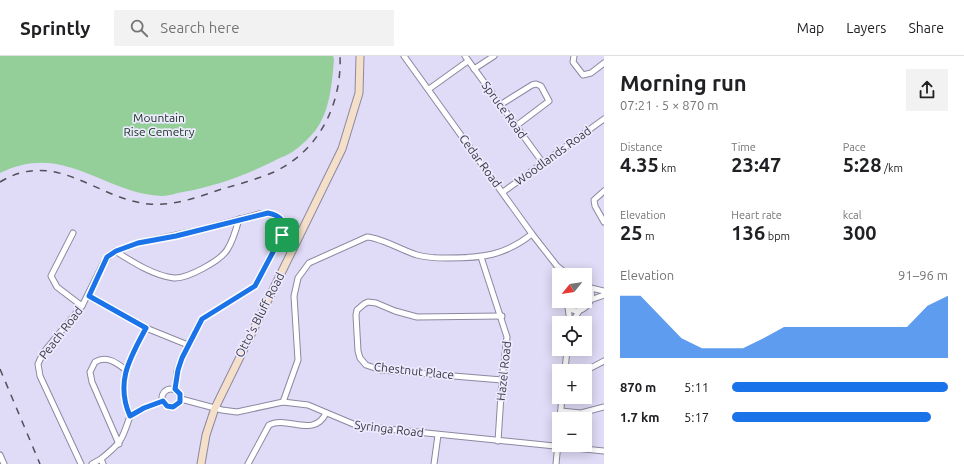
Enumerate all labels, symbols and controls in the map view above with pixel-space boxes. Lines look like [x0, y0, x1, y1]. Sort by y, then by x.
search box [114, 10, 394, 46]
text: Sprintly [20, 17, 90, 39]
icon: search [128, 17, 150, 39]
text: Search here [160, 19, 240, 36]
text: Map [797, 20, 824, 36]
text: Layers [846, 20, 886, 36]
text: Share [908, 20, 944, 36]
button: share [906, 69, 948, 111]
text: Morning run [620, 70, 747, 95]
street label: Spruce Road [479, 79, 529, 141]
text: 07:21 · 5 × 870 m [620, 98, 719, 112]
park label: Mountain Rise Cemetry [123, 111, 195, 138]
street label: Woodlands Road [512, 124, 593, 188]
street label: Cedar Road [457, 132, 504, 190]
text: Distance [620, 141, 663, 153]
text: Time [731, 141, 756, 153]
text: Pace [843, 141, 866, 153]
text: 4.35 [620, 153, 659, 176]
text: 23:47 [731, 153, 781, 176]
text: 5:28 [843, 153, 881, 176]
text: km [659, 162, 676, 174]
text: /km [881, 162, 903, 174]
text: Elevation [620, 209, 666, 221]
text: Heart rate [731, 209, 782, 221]
text: kcal [843, 209, 862, 221]
pin [265, 218, 299, 252]
text: 25 [620, 221, 643, 244]
text: 136 [731, 221, 765, 244]
text: 300 [843, 221, 877, 244]
icon: arrive [271, 224, 293, 246]
text: m [643, 230, 655, 242]
text: bpm [765, 230, 790, 242]
north arrow [552, 268, 592, 308]
map controls [552, 268, 592, 452]
text: Elevation [620, 268, 674, 282]
text: 91–96 m [898, 268, 948, 282]
street label: Otto's Bluff Road [233, 270, 287, 359]
street label: Peach Road [36, 304, 85, 361]
button: locate [552, 316, 592, 356]
street label: Hazel Road [494, 340, 513, 402]
street label: Chestnut Place [373, 360, 455, 381]
button: + [552, 364, 592, 404]
text: 870 m [620, 380, 656, 394]
text: 5:11 [684, 380, 709, 394]
text: 1.7 km [620, 410, 659, 424]
text: 5:17 [684, 410, 709, 424]
button: − [552, 412, 592, 452]
street label: Syringa Road [354, 418, 424, 439]

